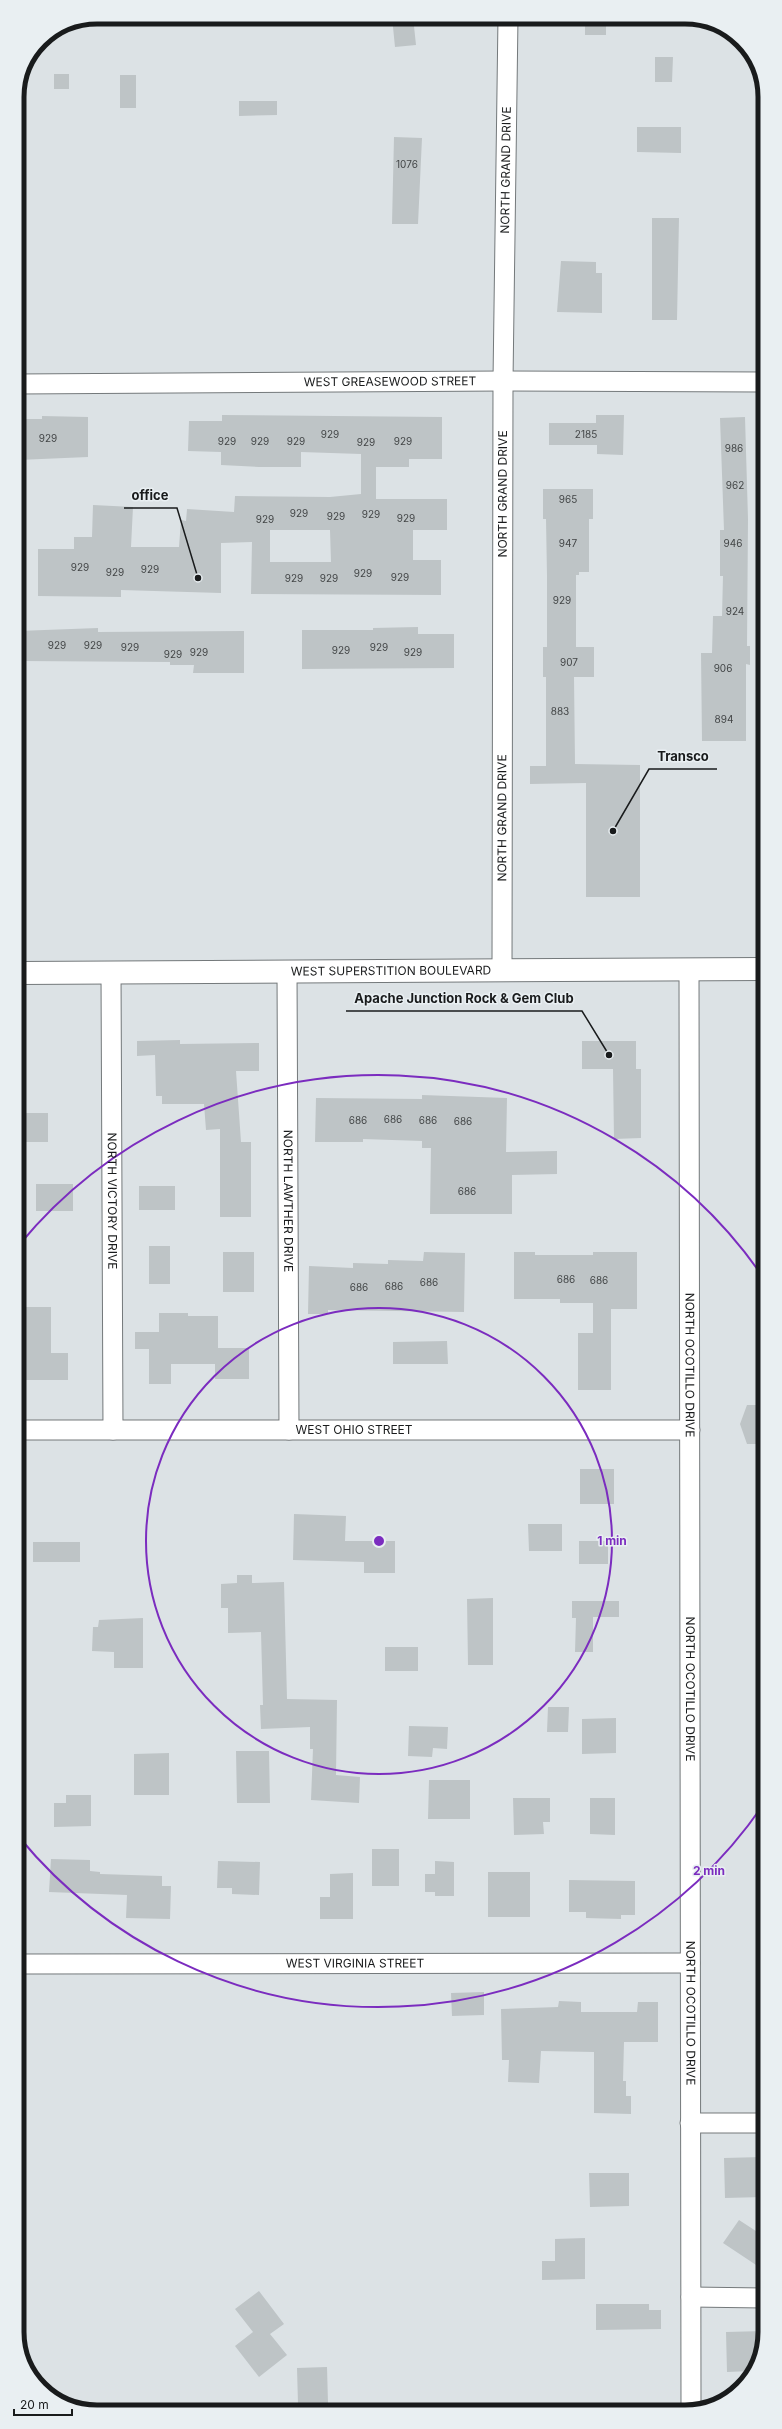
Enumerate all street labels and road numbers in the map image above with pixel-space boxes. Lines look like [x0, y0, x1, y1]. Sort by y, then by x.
street label: NORTH GRAND DRIVE [497, 106, 514, 234]
street label: WEST GREASEWOOD STREET [304, 373, 477, 389]
street label: NORTH GRAND DRIVE [495, 430, 510, 558]
street label: NORTH GRAND DRIVE [494, 754, 509, 882]
street label: WEST SUPERSTITION BOULEVARD [291, 962, 491, 979]
street label: NORTH LAWTHER DRIVE [281, 1130, 296, 1272]
street label: NORTH VICTORY DRIVE [105, 1132, 120, 1270]
street label: NORTH OCOTILLO DRIVE [682, 1293, 698, 1437]
street label: WEST OHIO STREET [295, 1422, 413, 1437]
street label: NORTH OCOTILLO DRIVE [683, 1617, 698, 1761]
street label: NORTH OCOTILLO DRIVE [683, 1941, 699, 2085]
street label: WEST VIRGINIA STREET [286, 1955, 425, 1971]

